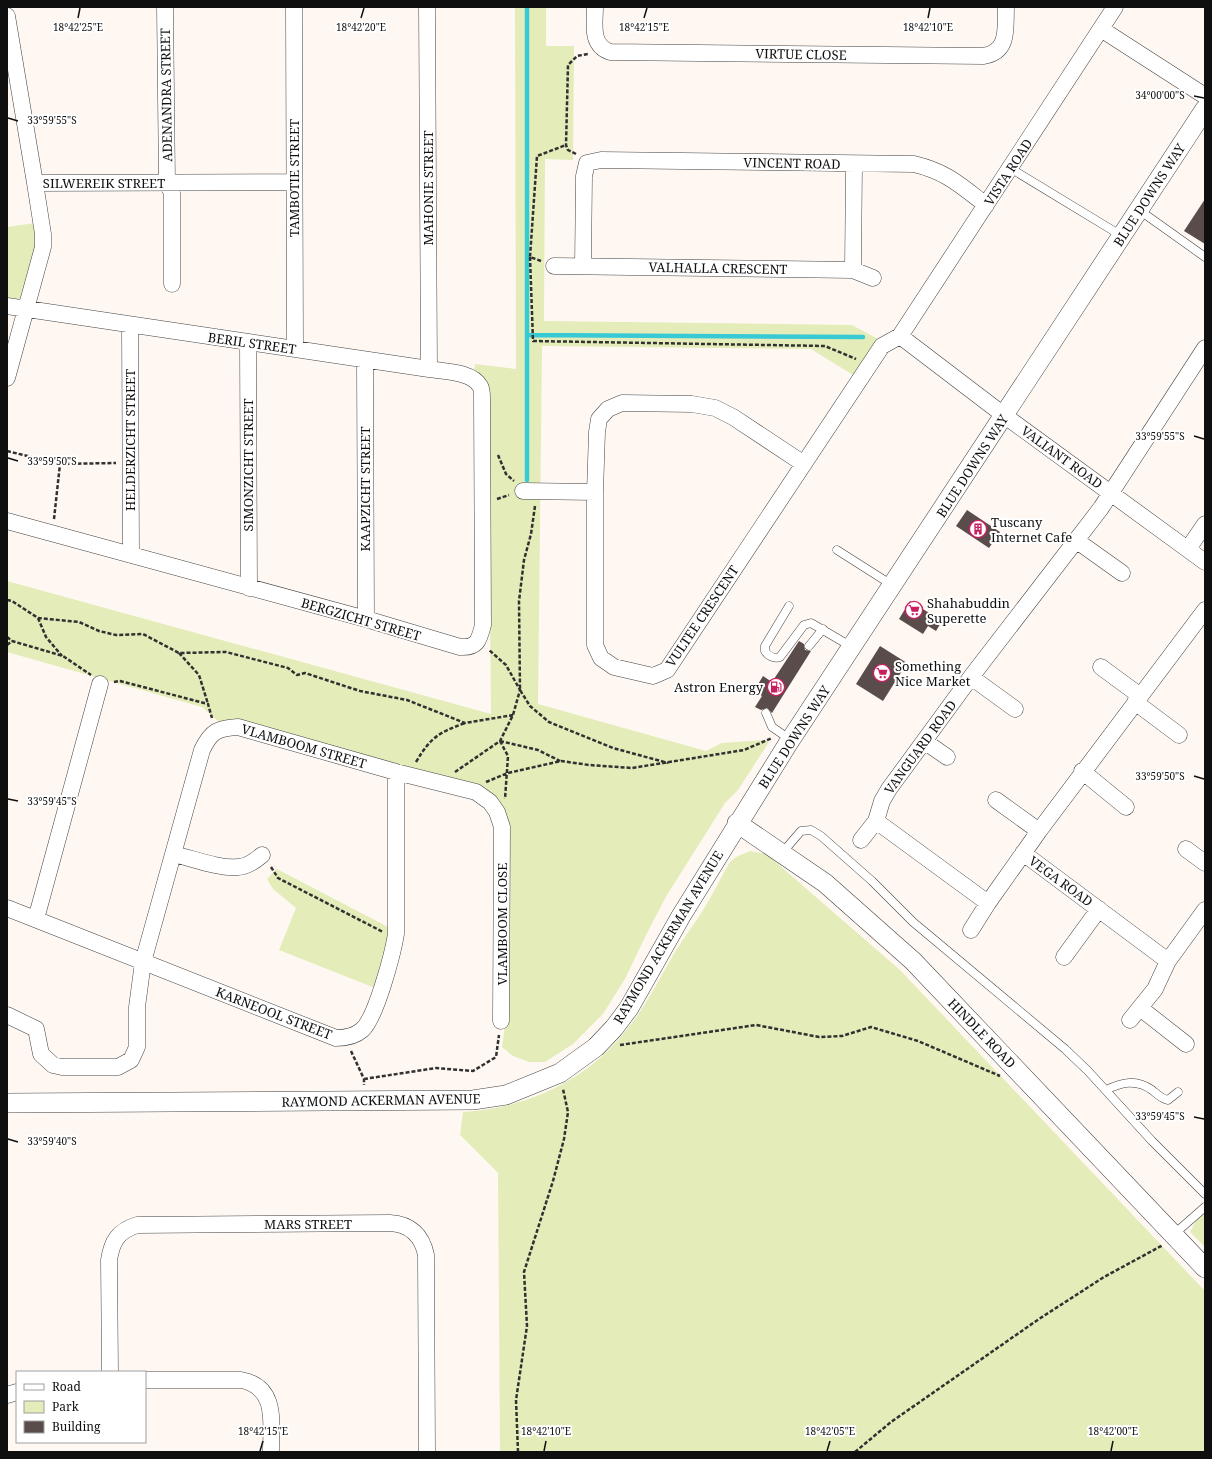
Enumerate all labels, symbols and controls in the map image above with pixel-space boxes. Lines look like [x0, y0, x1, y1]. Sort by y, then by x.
text: 18°42'25"E [53, 20, 103, 34]
text: 18°42'20"E [336, 20, 386, 34]
text: 18°42'15"E [619, 20, 669, 34]
text: 18°42'10"E [903, 20, 953, 34]
street label: ADENANDRA STREET [156, 28, 176, 162]
street label: VIRTUE CLOSE [755, 44, 847, 64]
text: 34°00'00"S [1135, 88, 1185, 102]
text: 33°59'55"S [27, 113, 77, 127]
street label: TAMBOTIE STREET [285, 119, 303, 237]
street label: MAHONIE STREET [419, 130, 437, 245]
street label: VISTA ROAD [980, 135, 1036, 209]
street label: BLUE DOWNS WAY [1109, 139, 1190, 250]
street label: VINCENT ROAD [743, 153, 841, 173]
street label: SILWEREIK STREET [43, 174, 165, 192]
street label: VALHALLA CRESCENT [648, 258, 788, 278]
street label: BERIL STREET [207, 328, 297, 358]
street label: HELDERZICHT STREET [121, 369, 139, 511]
street label: SIMONZICHT STREET [239, 398, 257, 532]
street label: BLUE DOWNS WAY [932, 410, 1013, 521]
street label: VALIANT ROAD [1018, 421, 1106, 493]
street label: KAAPZICHT STREET [356, 427, 374, 551]
text: 33°59'55"S [1135, 429, 1185, 443]
text: 33°59'50"S [27, 454, 77, 468]
place label: Tuscany Internet Cafe [991, 513, 1072, 546]
building icon: Tuscany Internet Cafe [968, 519, 988, 539]
street label: VULTEE CRESCENT [661, 562, 743, 670]
street label: BERGZICHT STREET [299, 593, 423, 645]
place label: Shahabuddin Superette [927, 594, 1011, 627]
supermarket icon: Shahabuddin Superette [904, 600, 924, 620]
place label: Something Nice Market [895, 657, 971, 690]
supermarket icon: Something Nice Market [872, 663, 892, 683]
fuel station icon: Astron Energy [766, 677, 786, 697]
place label: Astron Energy [674, 678, 764, 696]
street label: BLUE DOWNS WAY [754, 681, 835, 792]
street label: VANGUARD ROAD [880, 696, 960, 798]
street label: VLAMBOOM STREET [239, 720, 369, 772]
text: 33°59'50"S [1135, 769, 1185, 783]
text: 33°59'45"S [27, 794, 77, 808]
street label: RAYMOND ACKERMAN AVENUE [609, 847, 727, 1027]
street label: VEGA ROAD [1025, 852, 1097, 910]
street label: VLAMBOOM CLOSE [493, 863, 511, 985]
street label: KARNEOOL STREET [213, 983, 335, 1043]
street label: HINDLE ROAD [944, 994, 1020, 1072]
street label: RAYMOND ACKERMAN AVENUE [281, 1089, 481, 1111]
text: 33°59'45"S [1135, 1109, 1185, 1123]
text: 33°59'40"S [27, 1134, 77, 1148]
street label: MARS STREET [264, 1215, 352, 1233]
legend [16, 1371, 146, 1443]
text: Road [52, 1378, 82, 1395]
text: Park [52, 1398, 80, 1415]
text: Building [52, 1418, 101, 1435]
text: 18°42'15"E [238, 1424, 288, 1438]
text: 18°42'10"E [521, 1424, 571, 1438]
text: 18°42'05"E [805, 1424, 855, 1438]
text: 18°42'00"E [1088, 1424, 1138, 1438]

